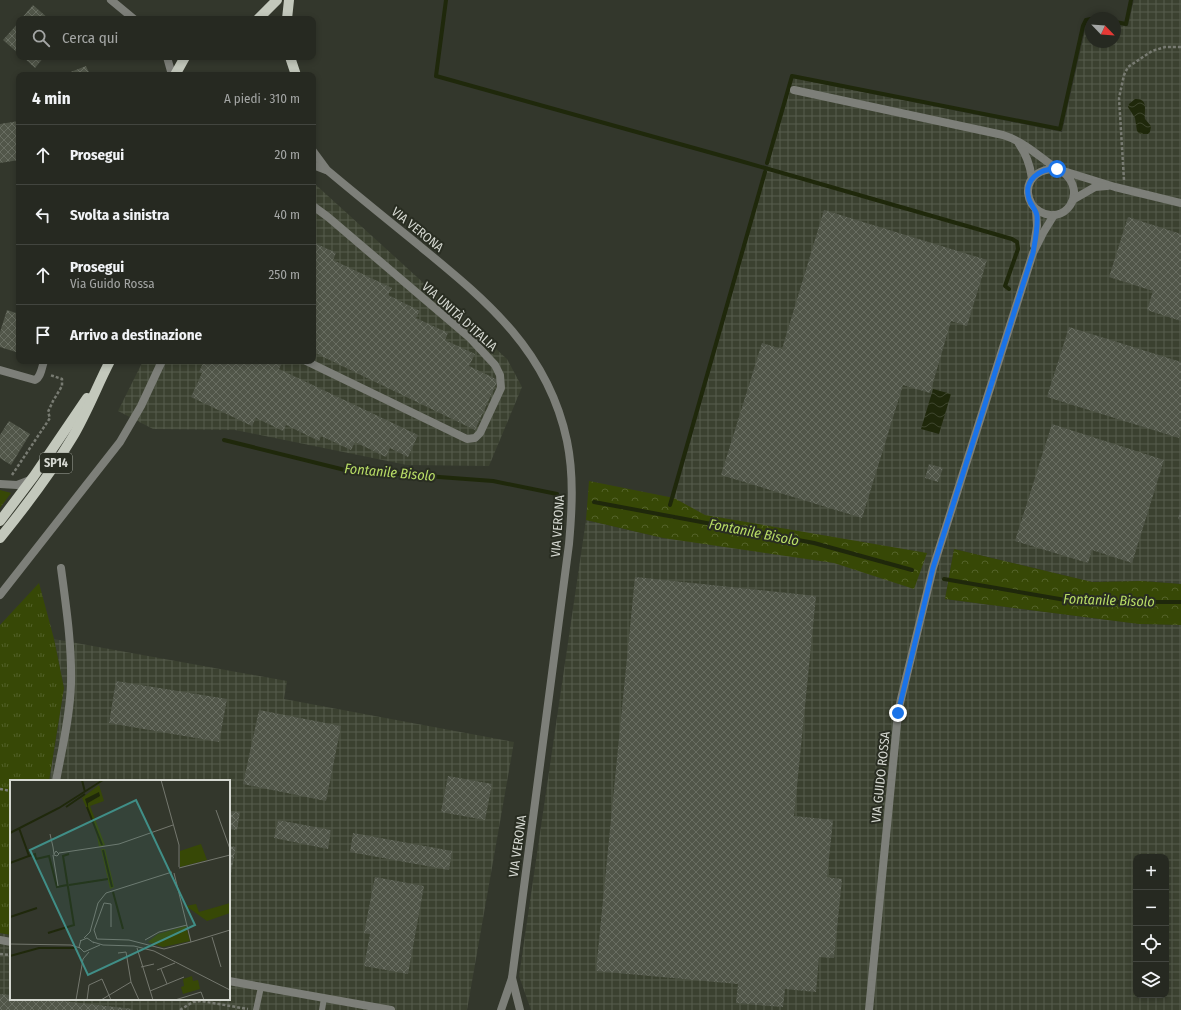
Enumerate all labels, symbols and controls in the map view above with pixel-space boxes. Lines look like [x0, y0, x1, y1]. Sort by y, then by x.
north arrow [1085, 12, 1121, 48]
search box [16, 16, 316, 60]
icon: search [30, 27, 52, 49]
text: Cerca qui [62, 29, 118, 47]
text: 4 min [32, 88, 71, 109]
text: A piedi · 310 m [224, 91, 300, 106]
icon: ahead [32, 144, 54, 166]
text: Prosegui [70, 146, 124, 164]
text: 20 m [274, 147, 300, 162]
route start [1048, 160, 1066, 178]
icon: left [32, 204, 54, 226]
street label: VIA VERONA [389, 204, 447, 255]
text: Svolta a sinistra [70, 206, 170, 224]
text: 40 m [274, 207, 300, 222]
text: Prosegui [70, 258, 124, 276]
icon: ahead [32, 264, 54, 286]
text: 250 m [268, 267, 300, 282]
text: Via Guido Rossa [70, 276, 155, 291]
street label: VIA UNITÀ D'ITALIA [419, 279, 500, 354]
icon: arrive [32, 324, 54, 346]
text: Arrivo a destinazione [70, 326, 202, 344]
road number: SP14 [40, 453, 72, 473]
water label: Fontanile Bisolo [344, 460, 436, 485]
street label: VIA VERONA [548, 494, 567, 558]
water label: Fontanile Bisolo [707, 515, 800, 550]
water label: Fontanile Bisolo [1063, 590, 1155, 611]
route end [889, 704, 907, 722]
street label: VIA GUIDO ROSSA [868, 730, 893, 824]
inset map [10, 780, 230, 1000]
street label: VIA VERONA [506, 814, 529, 878]
map controls [1133, 854, 1169, 998]
button: + [1133, 854, 1169, 890]
button: − [1133, 890, 1169, 926]
button: locate [1133, 926, 1169, 962]
button: layers [1133, 962, 1169, 998]

